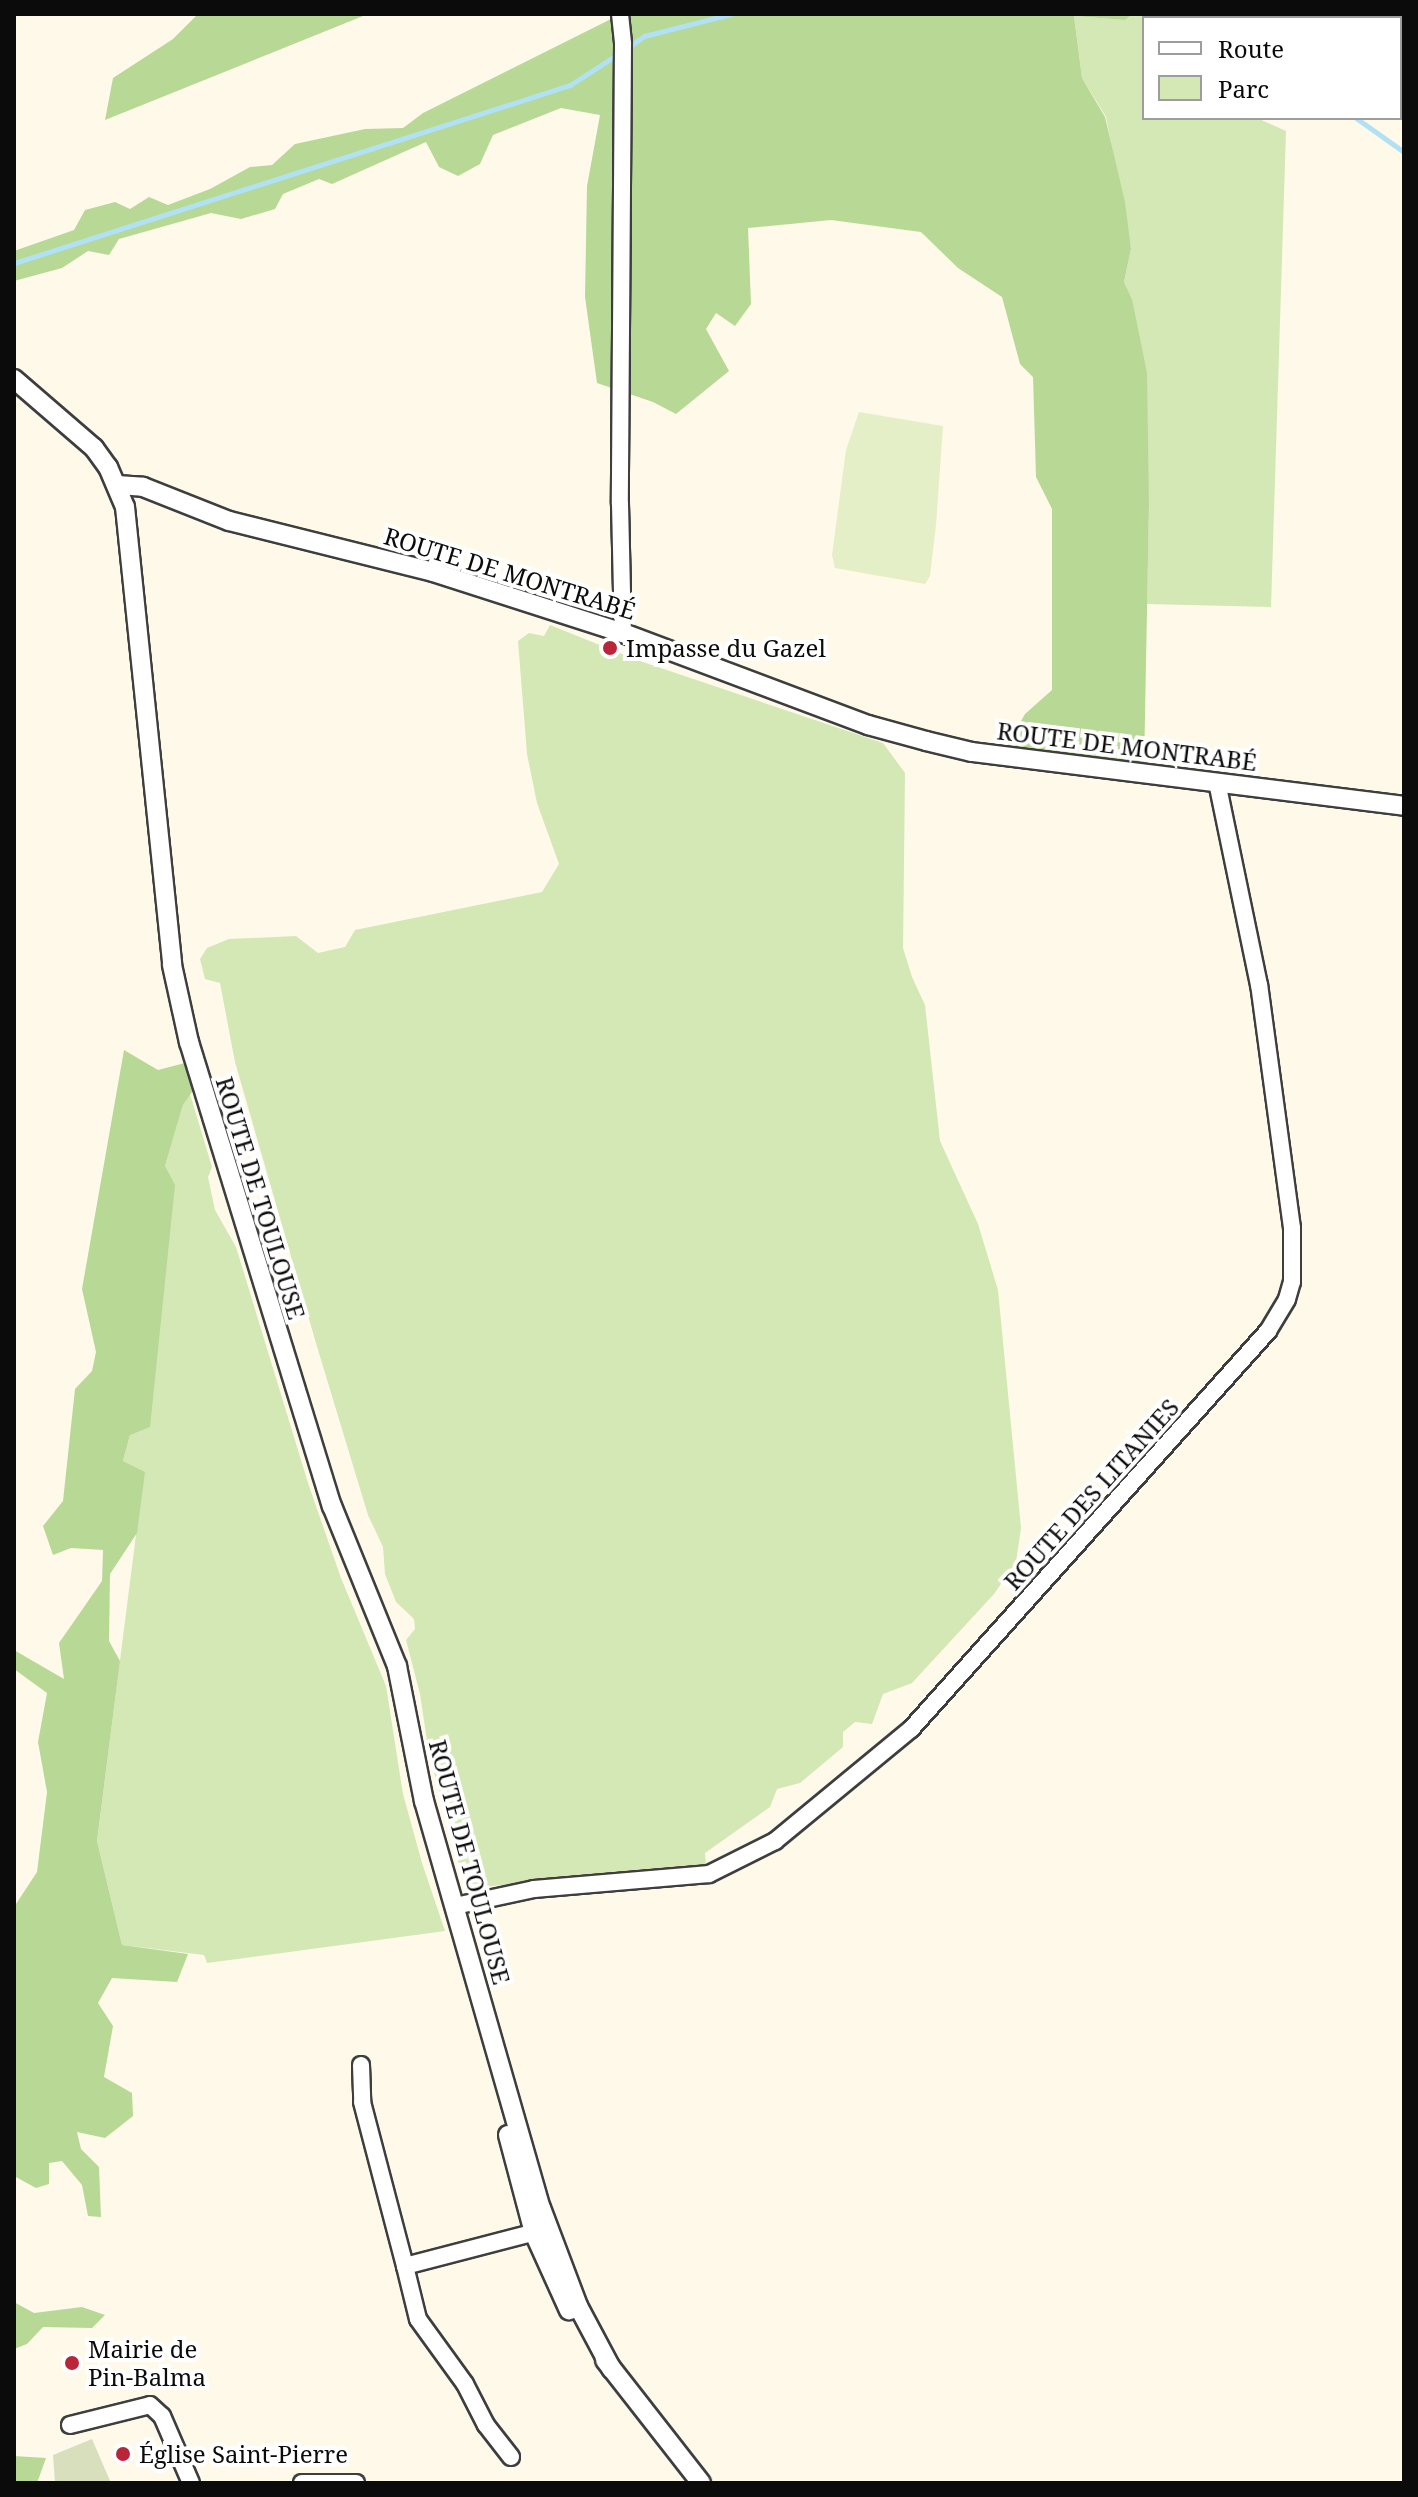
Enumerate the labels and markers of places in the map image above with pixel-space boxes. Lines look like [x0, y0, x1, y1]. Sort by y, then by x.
place label: Impasse du Gazel [626, 634, 826, 662]
marker: Impasse du Gazel [601, 639, 619, 657]
place label: Mairie de Pin-Balma [88, 2335, 206, 2391]
marker: Mairie de Pin-Balma [63, 2354, 81, 2372]
place label: Église Saint-Pierre [139, 2440, 348, 2468]
marker: Église Saint-Pierre [114, 2445, 132, 2463]

